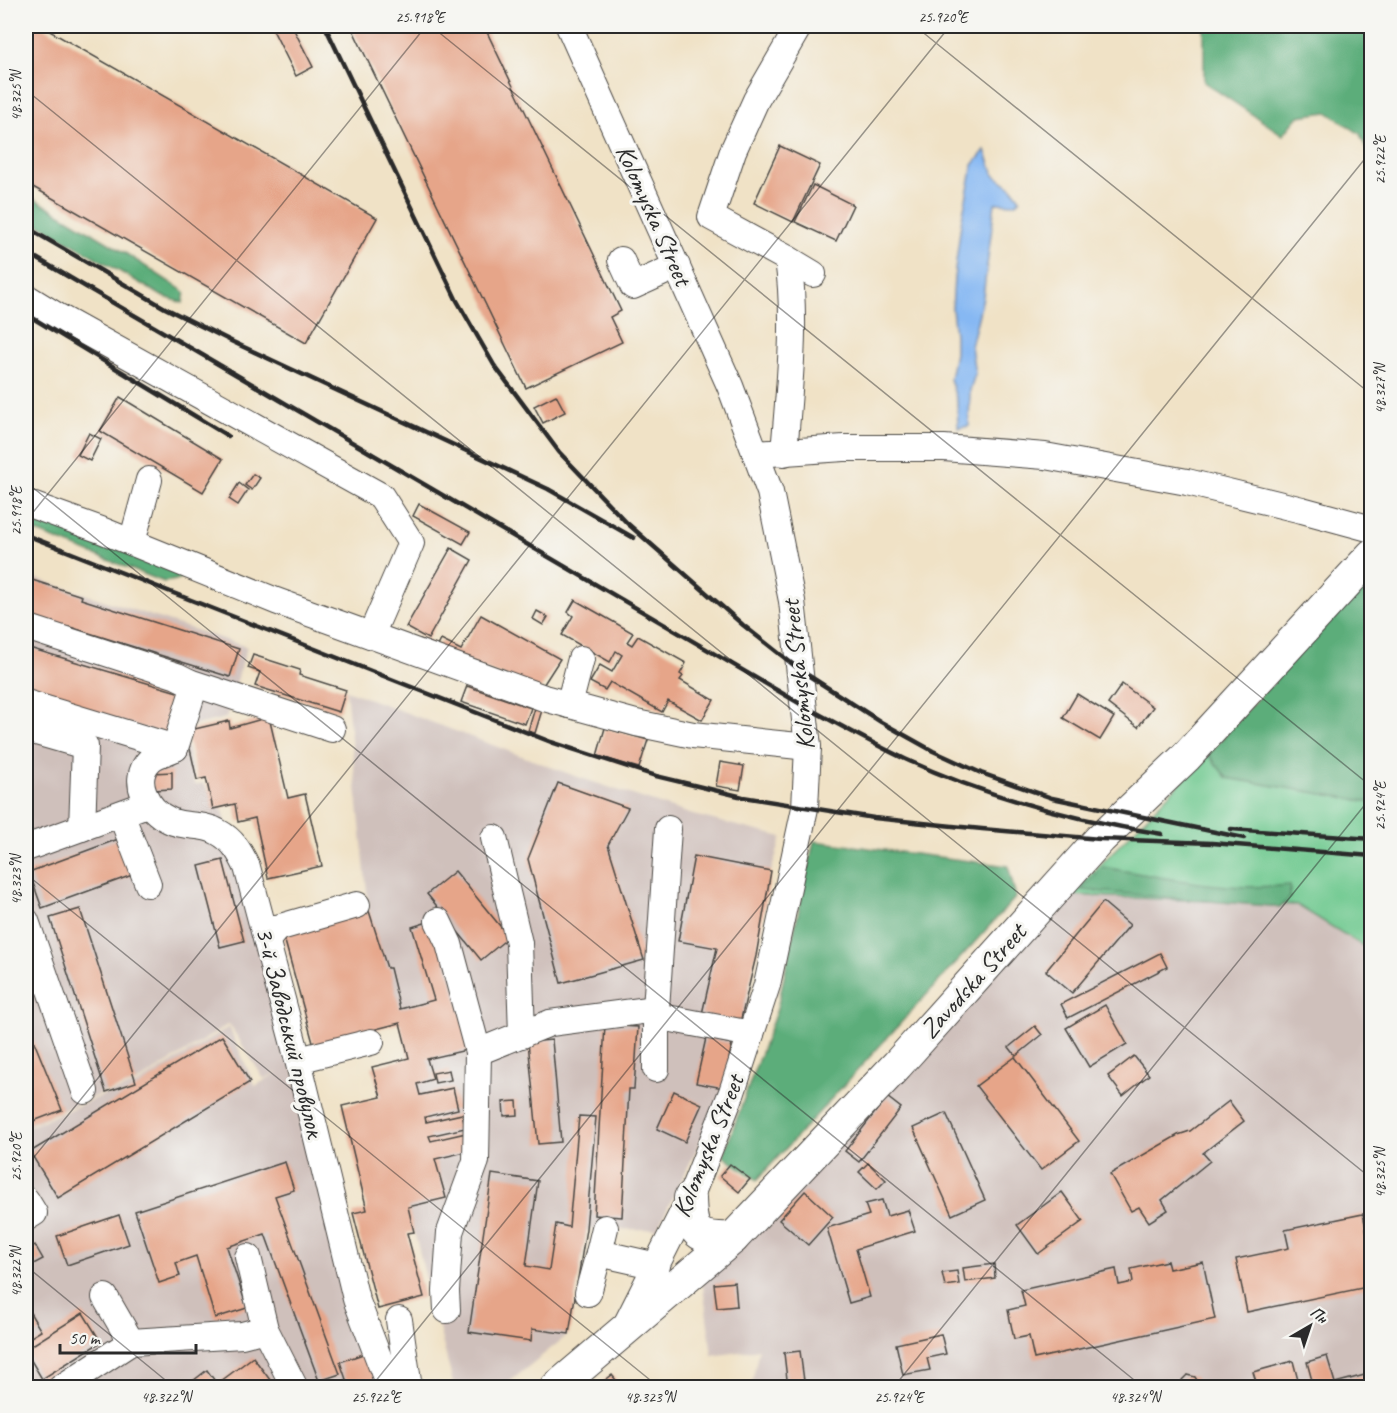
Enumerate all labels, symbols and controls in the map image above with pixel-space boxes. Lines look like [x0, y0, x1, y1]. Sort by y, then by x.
text: 25.918°E [396, 8, 447, 27]
text: 25.920°E [919, 8, 970, 27]
text: 48.325°N [7, 68, 26, 121]
text: 25.922°E [1371, 133, 1390, 184]
street label: Kolomyska Street [608, 140, 701, 293]
text: 48.327°N [1371, 361, 1390, 414]
text: 25.918°E [7, 484, 26, 535]
street label: Kolomyska Street [773, 596, 822, 752]
text: 25.924°E [1371, 779, 1390, 830]
text: 48.323°N [7, 852, 26, 905]
street label: Zavodska Street [913, 915, 1035, 1045]
street label: 3-й Заводський провулок [248, 923, 333, 1143]
street label: Kolomyska Street [664, 1068, 752, 1222]
text: 25.920°E [7, 1130, 26, 1181]
text: 48.325°N [1371, 1145, 1390, 1198]
text: 48.322°N [7, 1244, 26, 1297]
north arrow [1280, 1296, 1340, 1356]
text: Пн [1306, 1302, 1332, 1329]
scale bar [60, 1317, 196, 1355]
text: 50 m [69, 1327, 102, 1349]
text: 48.322°N [141, 1388, 194, 1407]
text: 25.922°E [352, 1388, 403, 1407]
text: 48.323°N [625, 1388, 678, 1407]
text: 25.924°E [875, 1388, 926, 1407]
text: 48.324°N [1110, 1388, 1163, 1407]

